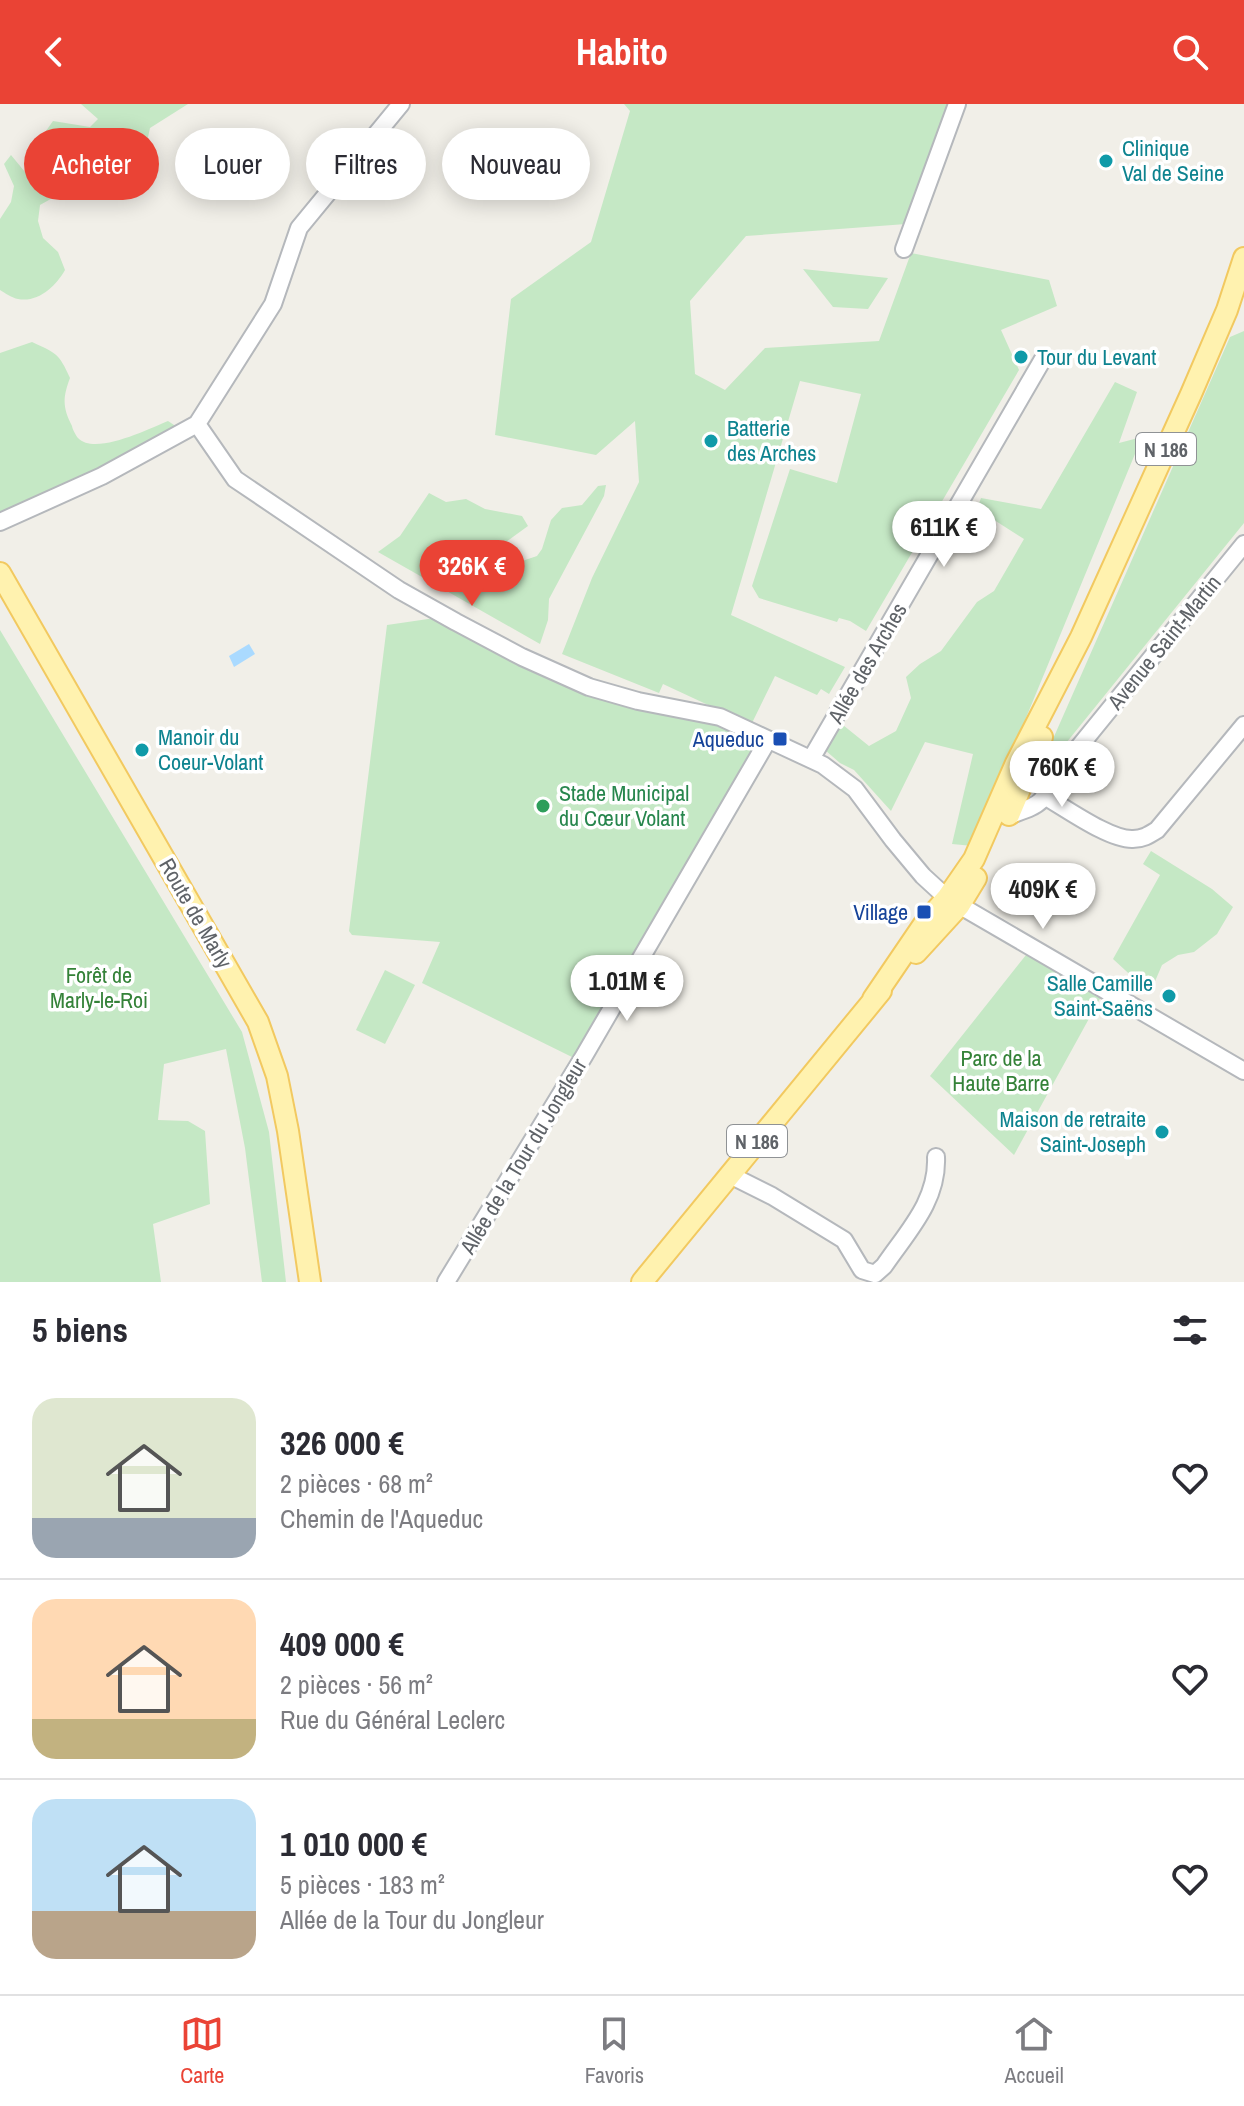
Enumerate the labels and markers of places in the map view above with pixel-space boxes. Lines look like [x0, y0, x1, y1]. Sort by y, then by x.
place label: Clinique Val de Seine [1122, 133, 1224, 188]
marker: Clinique Val de Seine [1097, 152, 1115, 170]
place label: Tour du Levant [1037, 342, 1156, 372]
marker: Tour du Levant [1012, 348, 1030, 366]
place label: Batterie des Arches [727, 413, 816, 468]
marker: Batterie des Arches [702, 432, 720, 450]
pin: 611K € [879, 501, 1009, 569]
pin: 326K € [407, 540, 537, 608]
place label: Manoir du Coeur-Volant [158, 722, 263, 777]
place label: Aqueduc [692, 724, 764, 754]
marker: Aqueduc [771, 730, 789, 748]
marker: Manoir du Coeur-Volant [133, 741, 151, 759]
pin: 760K € [997, 741, 1127, 809]
place label: Stade Municipal du Cœur Volant [559, 778, 689, 833]
marker: Stade Municipal du Cœur Volant [534, 797, 552, 815]
pin: 409K € [978, 863, 1108, 931]
place label: Village [853, 897, 908, 927]
marker: Village [915, 903, 933, 921]
pin: 1.01M € [553, 955, 701, 1023]
place label: Salle Camille Saint-Saëns [1047, 968, 1153, 1023]
marker: Salle Camille Saint-Saëns [1160, 987, 1178, 1005]
place label: Maison de retraite Saint-Joseph [1000, 1104, 1146, 1159]
marker: Maison de retraite Saint-Joseph [1153, 1123, 1171, 1141]

